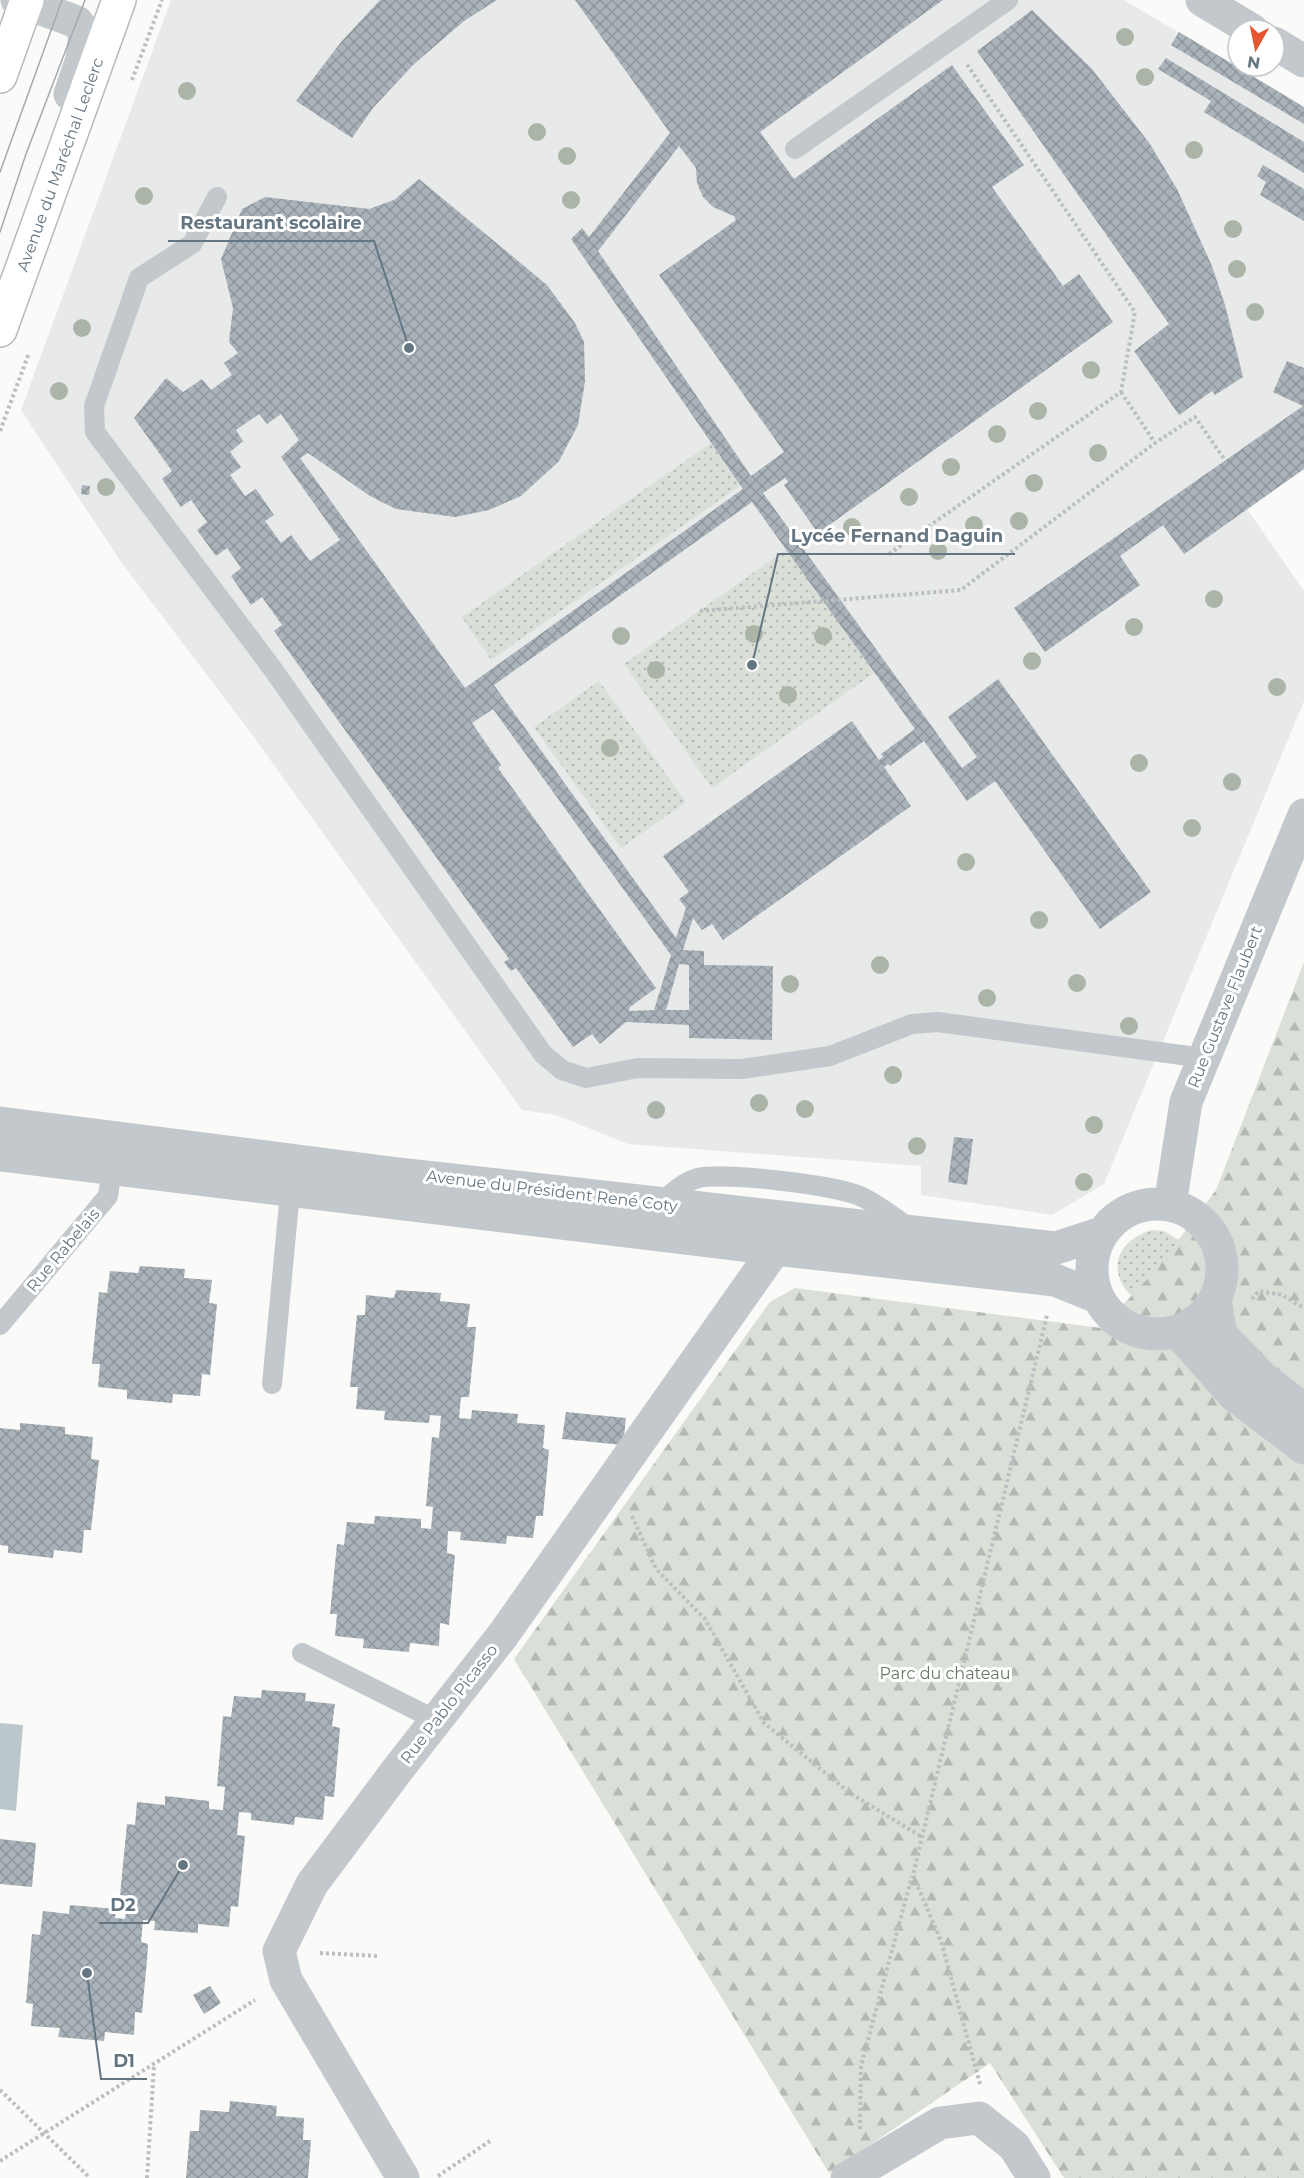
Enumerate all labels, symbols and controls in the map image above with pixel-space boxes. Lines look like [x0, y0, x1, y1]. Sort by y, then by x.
north arrow [1226, 18, 1286, 78]
text: N [1246, 52, 1262, 73]
street label: Avenue du Maréchal Leclerc [12, 55, 107, 274]
callout: Restaurant scolaire [168, 205, 374, 241]
text: Restaurant scolaire [180, 212, 362, 234]
callout: Lycée Fernand Daguin [778, 518, 1015, 554]
text: Lycée Fernand Daguin [791, 525, 1003, 547]
street label: Rue Gustave Flaubert [1184, 923, 1266, 1091]
street label: Avenue du Président René Coty [425, 1166, 679, 1216]
street label: Rue Rabelais [22, 1204, 104, 1296]
street label: Rue Pablo Picasso [397, 1641, 501, 1767]
park label: Parc du chateau [880, 1664, 1010, 1683]
callout: D2 [99, 1887, 148, 1923]
text: D2 [110, 1894, 136, 1916]
callout: D1 [101, 2043, 147, 2079]
text: D1 [113, 2050, 135, 2072]

